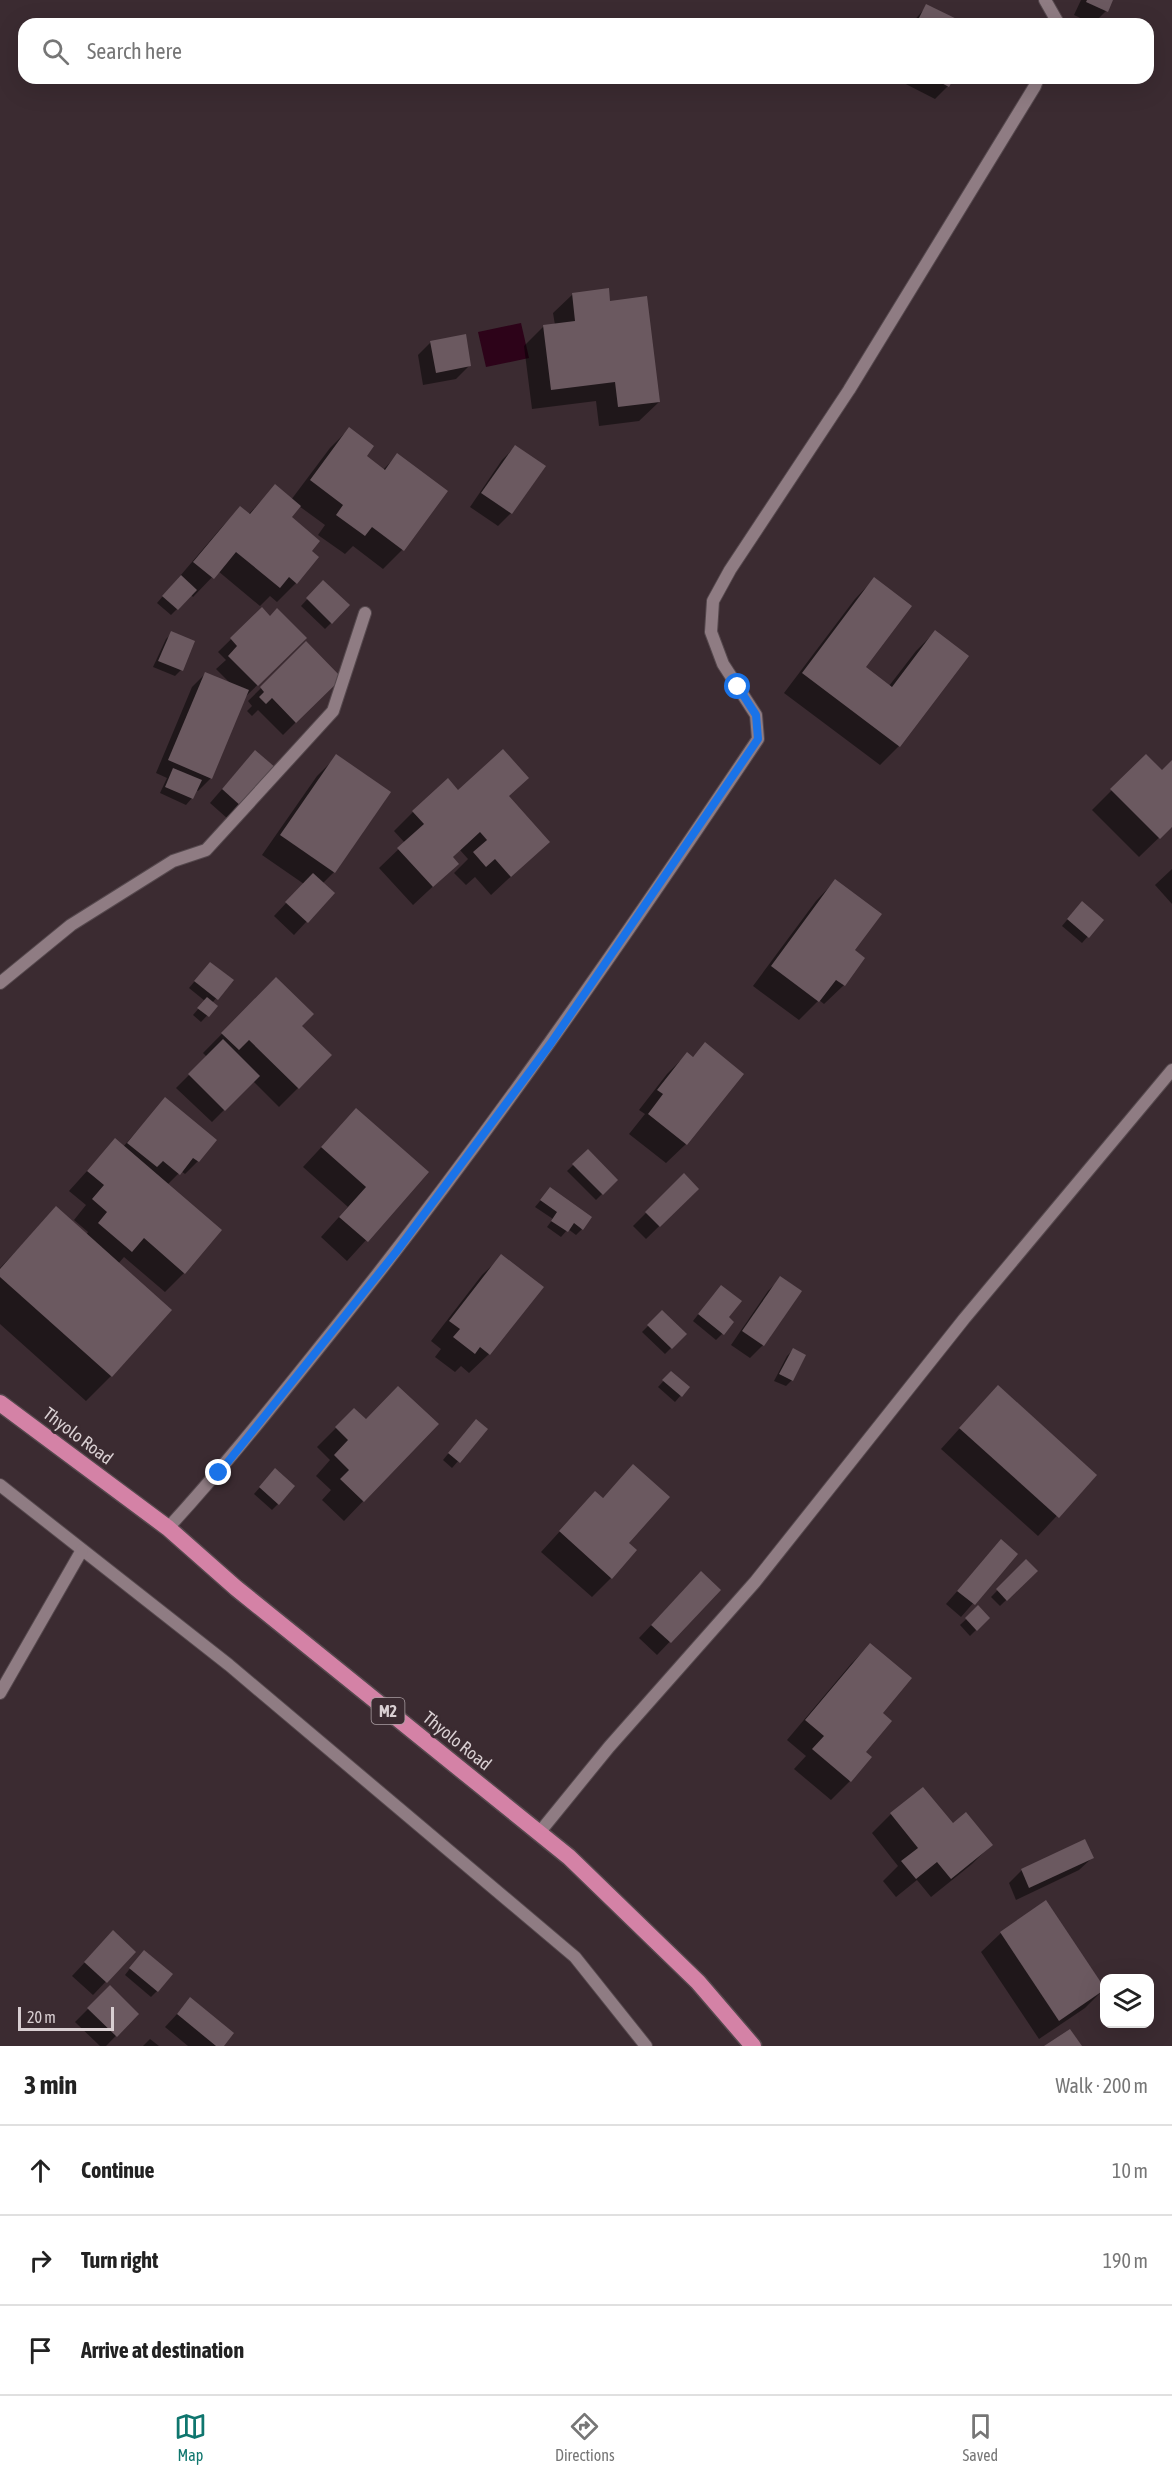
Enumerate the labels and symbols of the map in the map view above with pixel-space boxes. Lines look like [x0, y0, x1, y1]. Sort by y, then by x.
route start [724, 673, 750, 699]
street label: Thyolo Road [39, 1403, 117, 1469]
route end [205, 1459, 231, 1485]
road number: M2 [372, 1698, 404, 1724]
street label: Thyolo Road [419, 1707, 496, 1775]
scale bar [18, 2004, 114, 2032]

